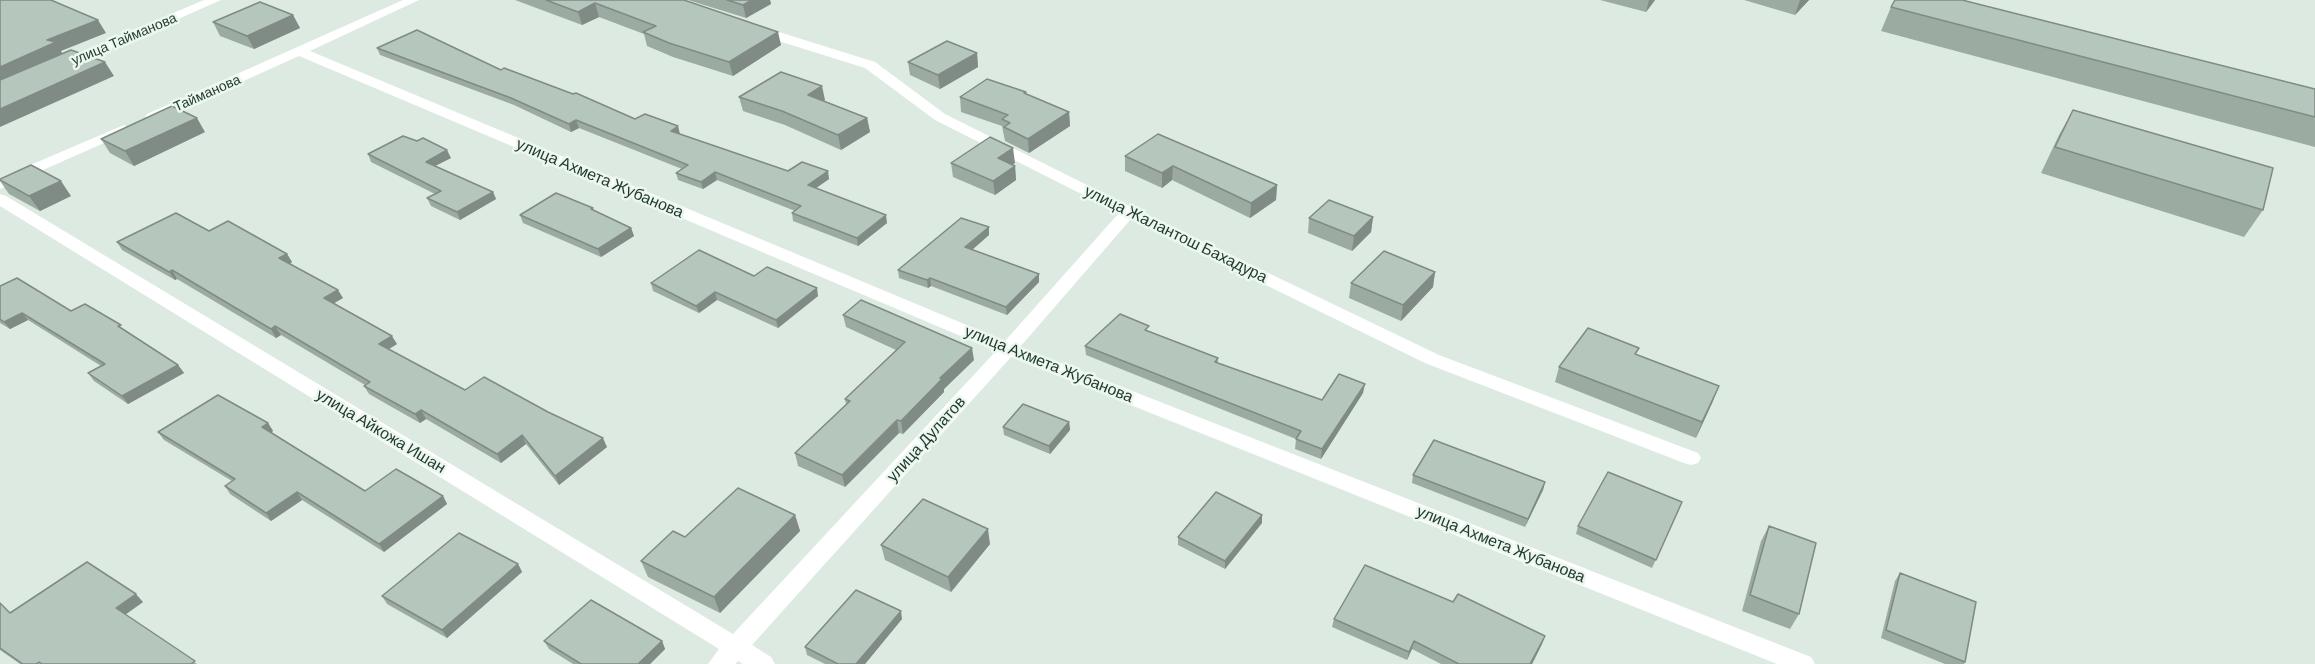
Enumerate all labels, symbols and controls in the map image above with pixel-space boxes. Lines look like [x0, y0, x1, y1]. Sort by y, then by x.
street label: улица Тайманова [69, 9, 179, 69]
street label: Тайманова [171, 71, 243, 115]
street label: улица Ахмета Жубанова [513, 134, 687, 222]
street label: улица Жалантош Бахадура [1081, 181, 1271, 287]
street label: улица Ахмета Жубанова [962, 321, 1136, 407]
street label: улица Айкожа Ишан [313, 385, 449, 477]
street label: улица Дулатов [883, 392, 969, 486]
street label: улица Ахмета Жубанова [1414, 501, 1588, 587]

